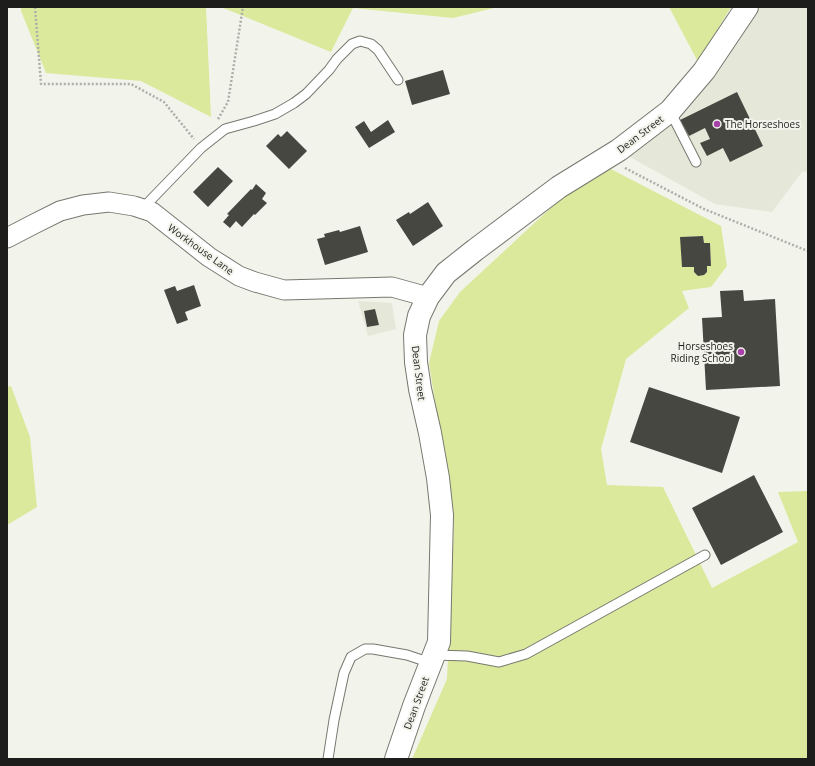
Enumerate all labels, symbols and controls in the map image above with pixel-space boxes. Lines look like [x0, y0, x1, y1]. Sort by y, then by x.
street label: Dean Street [614, 112, 667, 156]
place label: The Horseshoes [725, 117, 800, 131]
marker: The Horseshoes [712, 119, 722, 129]
street label: Workhouse Lane [165, 220, 237, 278]
place label: Horseshoes Riding School [671, 339, 733, 365]
street label: Dean Street [409, 345, 429, 402]
marker: Horseshoes Riding School [736, 347, 746, 357]
street label: Dean Street [400, 674, 432, 731]

